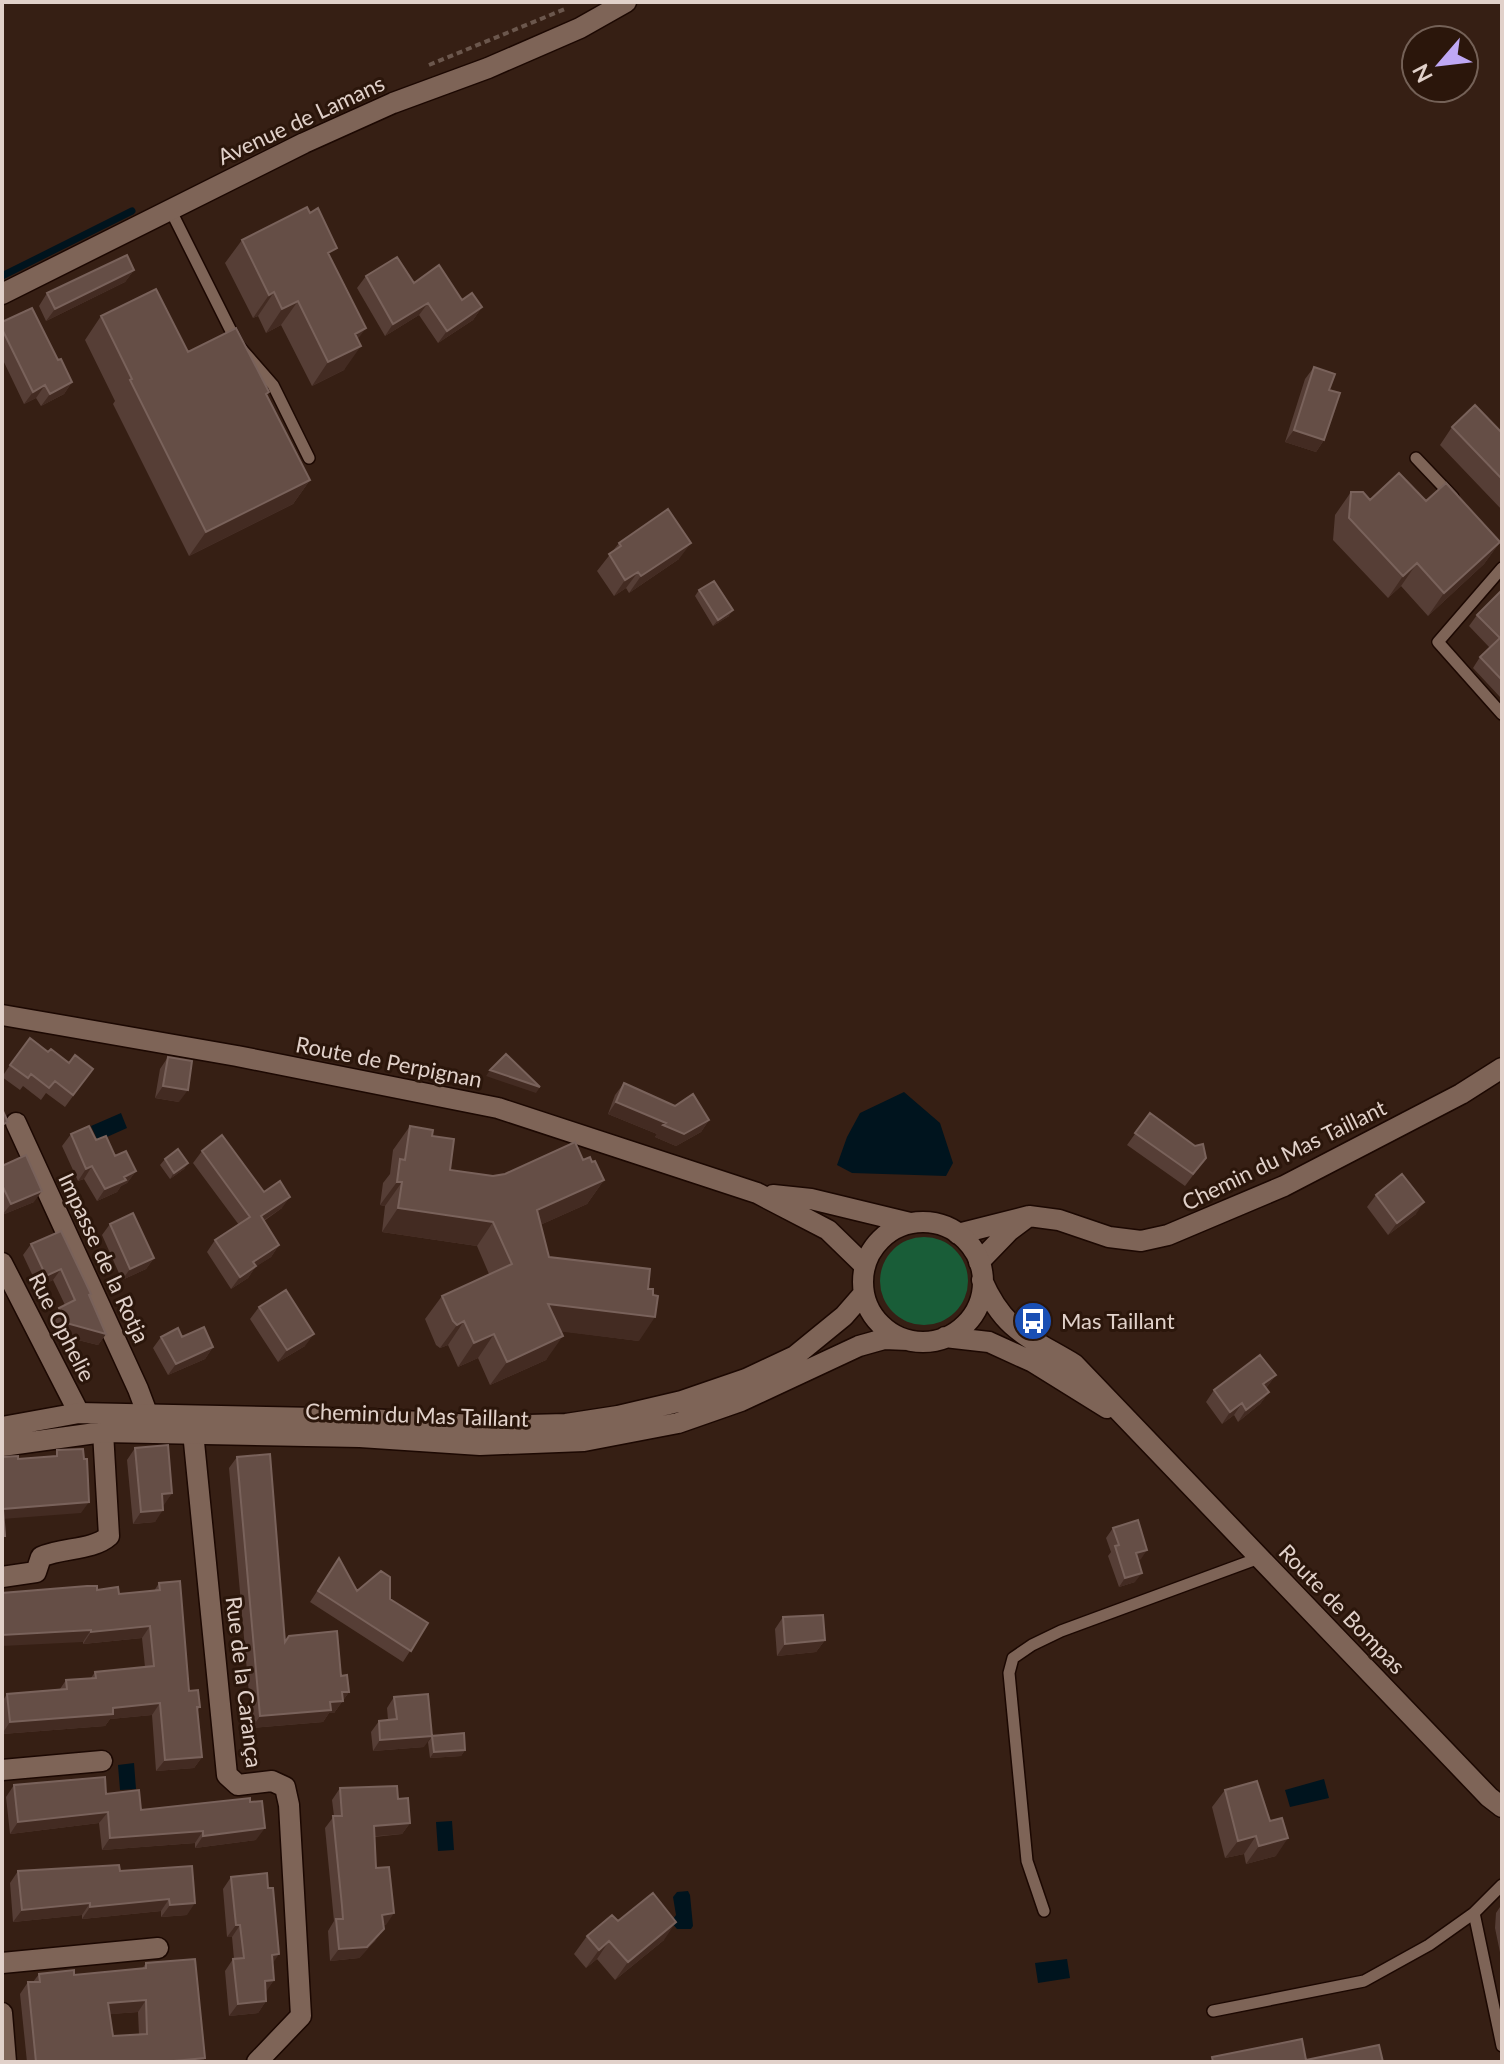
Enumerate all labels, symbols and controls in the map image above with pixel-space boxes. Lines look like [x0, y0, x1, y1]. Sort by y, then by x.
north arrow [1400, 24, 1480, 104]
text: N [1406, 60, 1438, 87]
street label: Avenue de Lamans [213, 69, 389, 170]
street label: Route de Perpignan [294, 1030, 485, 1093]
street label: Chemin du Mas Taillant [1177, 1093, 1390, 1216]
street label: Impasse de la Rotja [53, 1169, 156, 1347]
street label: Rue Ophelie [24, 1268, 101, 1386]
bus stop icon: Mas Taillant [1012, 1300, 1054, 1342]
place label: Mas Taillant [1061, 1307, 1175, 1334]
street label: Chemin du Mas Taillant [305, 1397, 529, 1432]
street label: Route de Bompas [1274, 1538, 1411, 1679]
street label: Rue de la Carança [221, 1595, 268, 1769]

